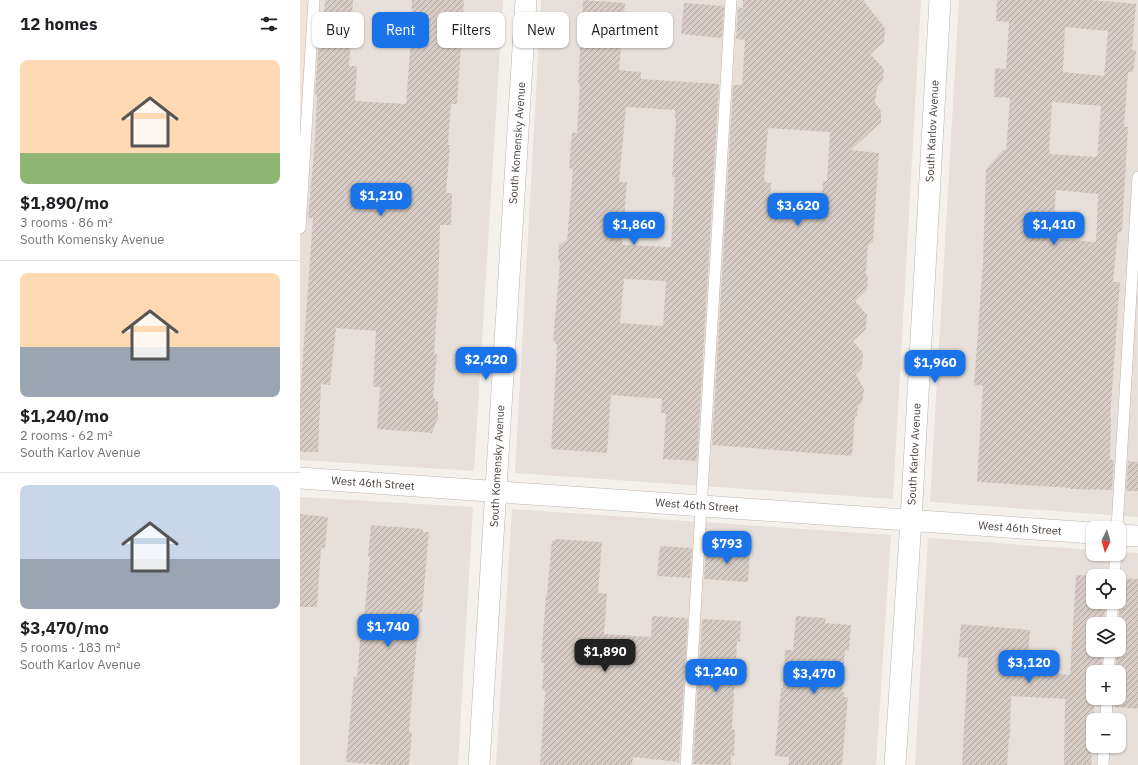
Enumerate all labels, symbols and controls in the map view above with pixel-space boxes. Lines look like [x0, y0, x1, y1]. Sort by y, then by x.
chip: Buy [312, 12, 364, 48]
chip: Rent [372, 12, 429, 48]
chip: Filters [437, 12, 505, 48]
chip: New [513, 12, 569, 48]
chip: Apartment [577, 12, 673, 48]
text: 12 homes [20, 13, 97, 35]
icon: filters [258, 13, 280, 35]
street label: South Karlov Avenue [922, 80, 942, 182]
street label: South Komensky Avenue [506, 82, 528, 204]
icon: home [114, 86, 186, 158]
pin: $1,210 [348, 183, 414, 217]
text: $1,210 [359, 187, 403, 204]
text: $1,890/mo [20, 192, 109, 214]
pin: $3,620 [765, 193, 831, 227]
text: $3,620 [776, 197, 820, 214]
pin: $1,860 [601, 212, 667, 246]
pin: $1,410 [1021, 212, 1087, 246]
text: 3 rooms · 86 m² [20, 214, 113, 231]
text: $1,860 [612, 216, 656, 233]
text: $1,410 [1032, 216, 1076, 233]
text: South Komensky Avenue [20, 231, 164, 248]
icon: home [114, 299, 186, 371]
pin: $2,420 [453, 347, 519, 381]
pin: $1,960 [902, 350, 968, 384]
text: $2,420 [464, 351, 508, 368]
text: $1,960 [913, 354, 957, 371]
street label: South Karlov Avenue [904, 403, 924, 505]
text: $1,240/mo [20, 405, 109, 427]
street label: South Komensky Avenue [487, 405, 507, 527]
text: 2 rooms · 62 m² [20, 427, 113, 444]
text: South Karlov Avenue [20, 444, 141, 461]
street label: West 46th Street [331, 473, 415, 493]
street label: West 46th Street [655, 495, 739, 515]
icon: home [114, 511, 186, 583]
street label: West 46th Street [978, 518, 1062, 538]
north arrow [1086, 521, 1126, 561]
map controls [1086, 521, 1126, 753]
pin: $793 [703, 531, 751, 565]
text: $793 [711, 535, 743, 552]
button: locate [1086, 569, 1126, 609]
pin: $1,740 [355, 614, 421, 648]
text: $3,470/mo [20, 617, 109, 639]
button: layers [1086, 617, 1126, 657]
text: $1,740 [366, 618, 410, 635]
text: 5 rooms · 183 m² [20, 639, 121, 656]
pin: $1,890 [572, 639, 638, 673]
text: $1,890 [583, 643, 627, 660]
pin: $3,120 [996, 650, 1062, 684]
text: $3,120 [1007, 654, 1051, 671]
text: South Karlov Avenue [20, 656, 141, 673]
pin: $1,240 [683, 659, 749, 693]
pin: $3,470 [781, 661, 847, 695]
text: $1,240 [694, 663, 738, 680]
text: $3,470 [792, 665, 836, 682]
button: + [1086, 665, 1126, 705]
button: − [1086, 713, 1126, 753]

